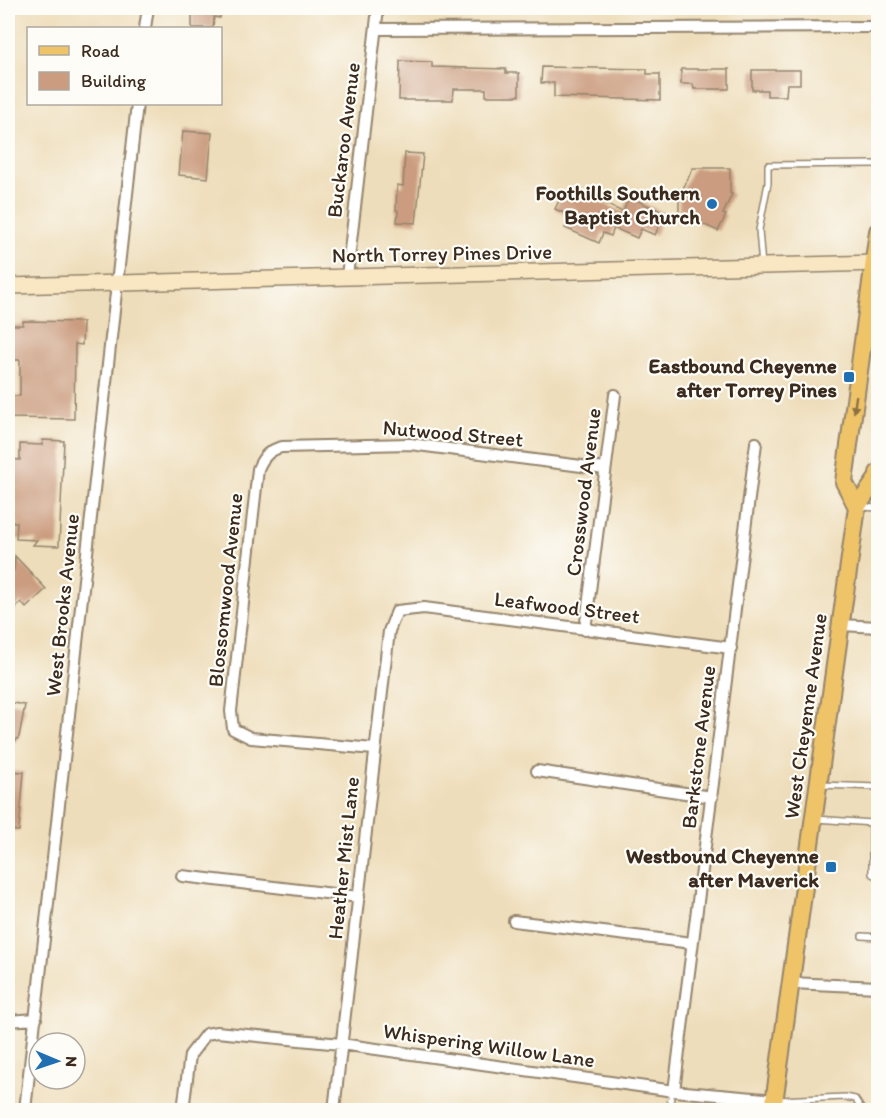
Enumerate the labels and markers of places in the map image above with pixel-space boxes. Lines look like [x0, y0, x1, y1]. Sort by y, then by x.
place label: Foothills Southern Baptist Church [535, 180, 700, 230]
marker: Foothills Southern Baptist Church [705, 197, 719, 211]
place label: Eastbound Cheyenne after Torrey Pines [648, 353, 837, 403]
marker: Eastbound Cheyenne after Torrey Pines [842, 370, 856, 384]
place label: Westbound Cheyenne after Maverick [626, 843, 819, 892]
marker: Westbound Cheyenne after Maverick [824, 860, 838, 874]

